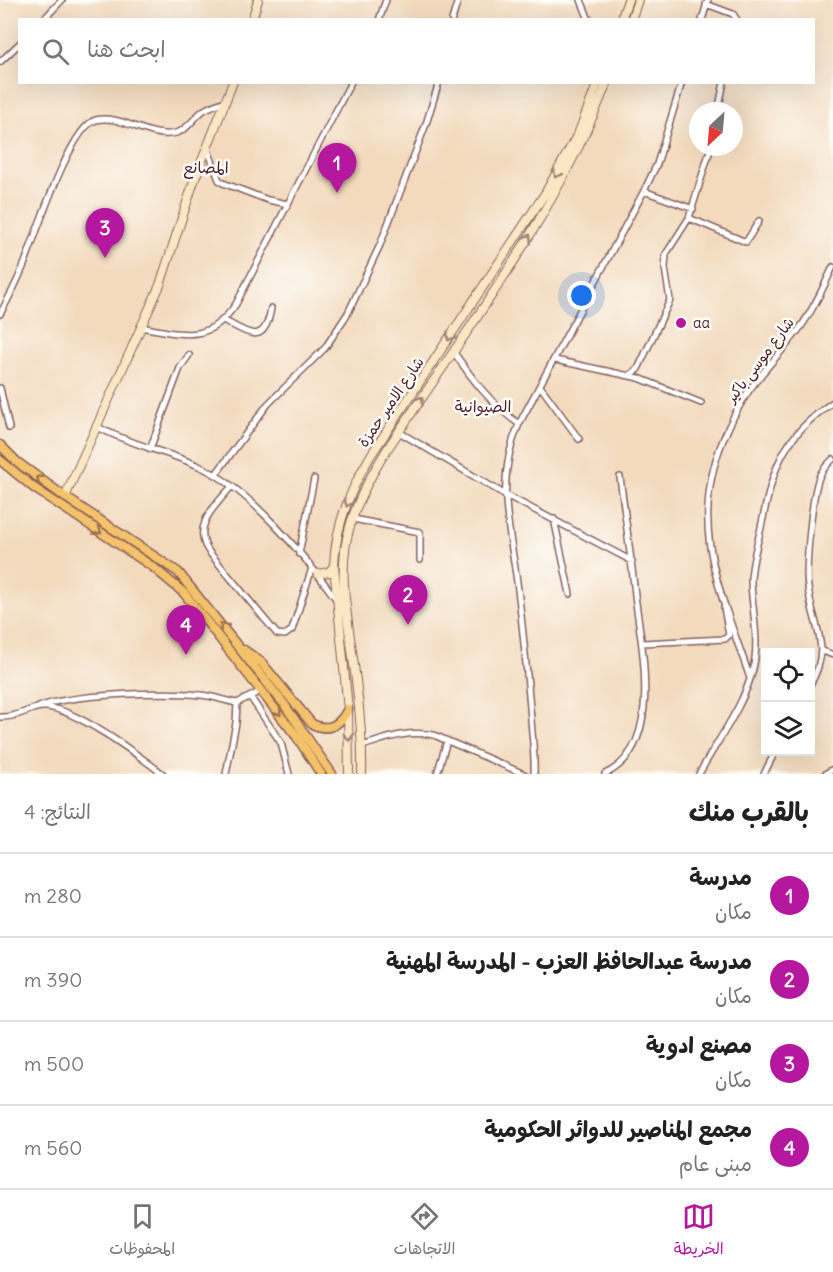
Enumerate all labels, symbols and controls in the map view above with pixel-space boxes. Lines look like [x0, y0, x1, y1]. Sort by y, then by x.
search box [18, 18, 815, 84]
icon: search [39, 35, 72, 68]
text: ابحث هنا [87, 35, 166, 63]
north arrow [689, 102, 743, 156]
pin: 1 [318, 144, 356, 193]
district label: المصانع [183, 157, 229, 179]
one-way arrow [552, 168, 564, 178]
pin: 3 [86, 208, 124, 258]
one-way arrow [521, 234, 532, 245]
your location [567, 281, 596, 310]
place label: aa [693, 313, 711, 332]
street label: شارع موسى باكير [720, 313, 799, 408]
marker: aa [674, 316, 688, 330]
one-way arrow [446, 330, 457, 341]
street label: شارع الامير حمزة [353, 353, 429, 451]
one-way arrow [413, 396, 424, 407]
district label: الصيوانية [455, 396, 511, 417]
one-way arrow [35, 475, 46, 486]
one-way arrow [343, 497, 355, 508]
one-way arrow [92, 524, 102, 536]
pin: 2 [388, 576, 428, 625]
pin: 4 [166, 606, 206, 655]
one-way arrow [219, 621, 230, 632]
map controls [761, 648, 815, 756]
button: locate [761, 648, 815, 702]
button: layers [761, 702, 815, 756]
one-way arrow [271, 706, 282, 717]
one-way arrow [343, 732, 355, 741]
text: بالقرب منك [689, 795, 809, 828]
text: النتائج: 4 [24, 799, 91, 824]
text: مدرسة [689, 863, 752, 891]
text: 280 m [24, 883, 82, 908]
text: 1 [786, 883, 793, 908]
text: مكان [715, 899, 752, 924]
text: مدرسة عبدالحافظ العزب - المدرسة المهنية [386, 947, 752, 975]
text: 390 m [24, 967, 82, 992]
text: 2 [784, 967, 795, 992]
text: مكان [715, 983, 752, 1008]
text: مصنع ادوية [646, 1031, 752, 1059]
text: 500 m [24, 1051, 84, 1076]
text: 3 [784, 1051, 795, 1076]
text: مكان [715, 1067, 752, 1092]
text: مجمع المناصير للدوائر الحكومية [484, 1115, 752, 1143]
text: 560 m [24, 1135, 83, 1160]
text: 4 [784, 1135, 795, 1160]
text: مبنى عام [679, 1151, 752, 1176]
tab: المحفوظات [109, 1200, 175, 1263]
tab: الاتجاهات [394, 1200, 455, 1263]
tab: الخريطة [674, 1200, 724, 1263]

